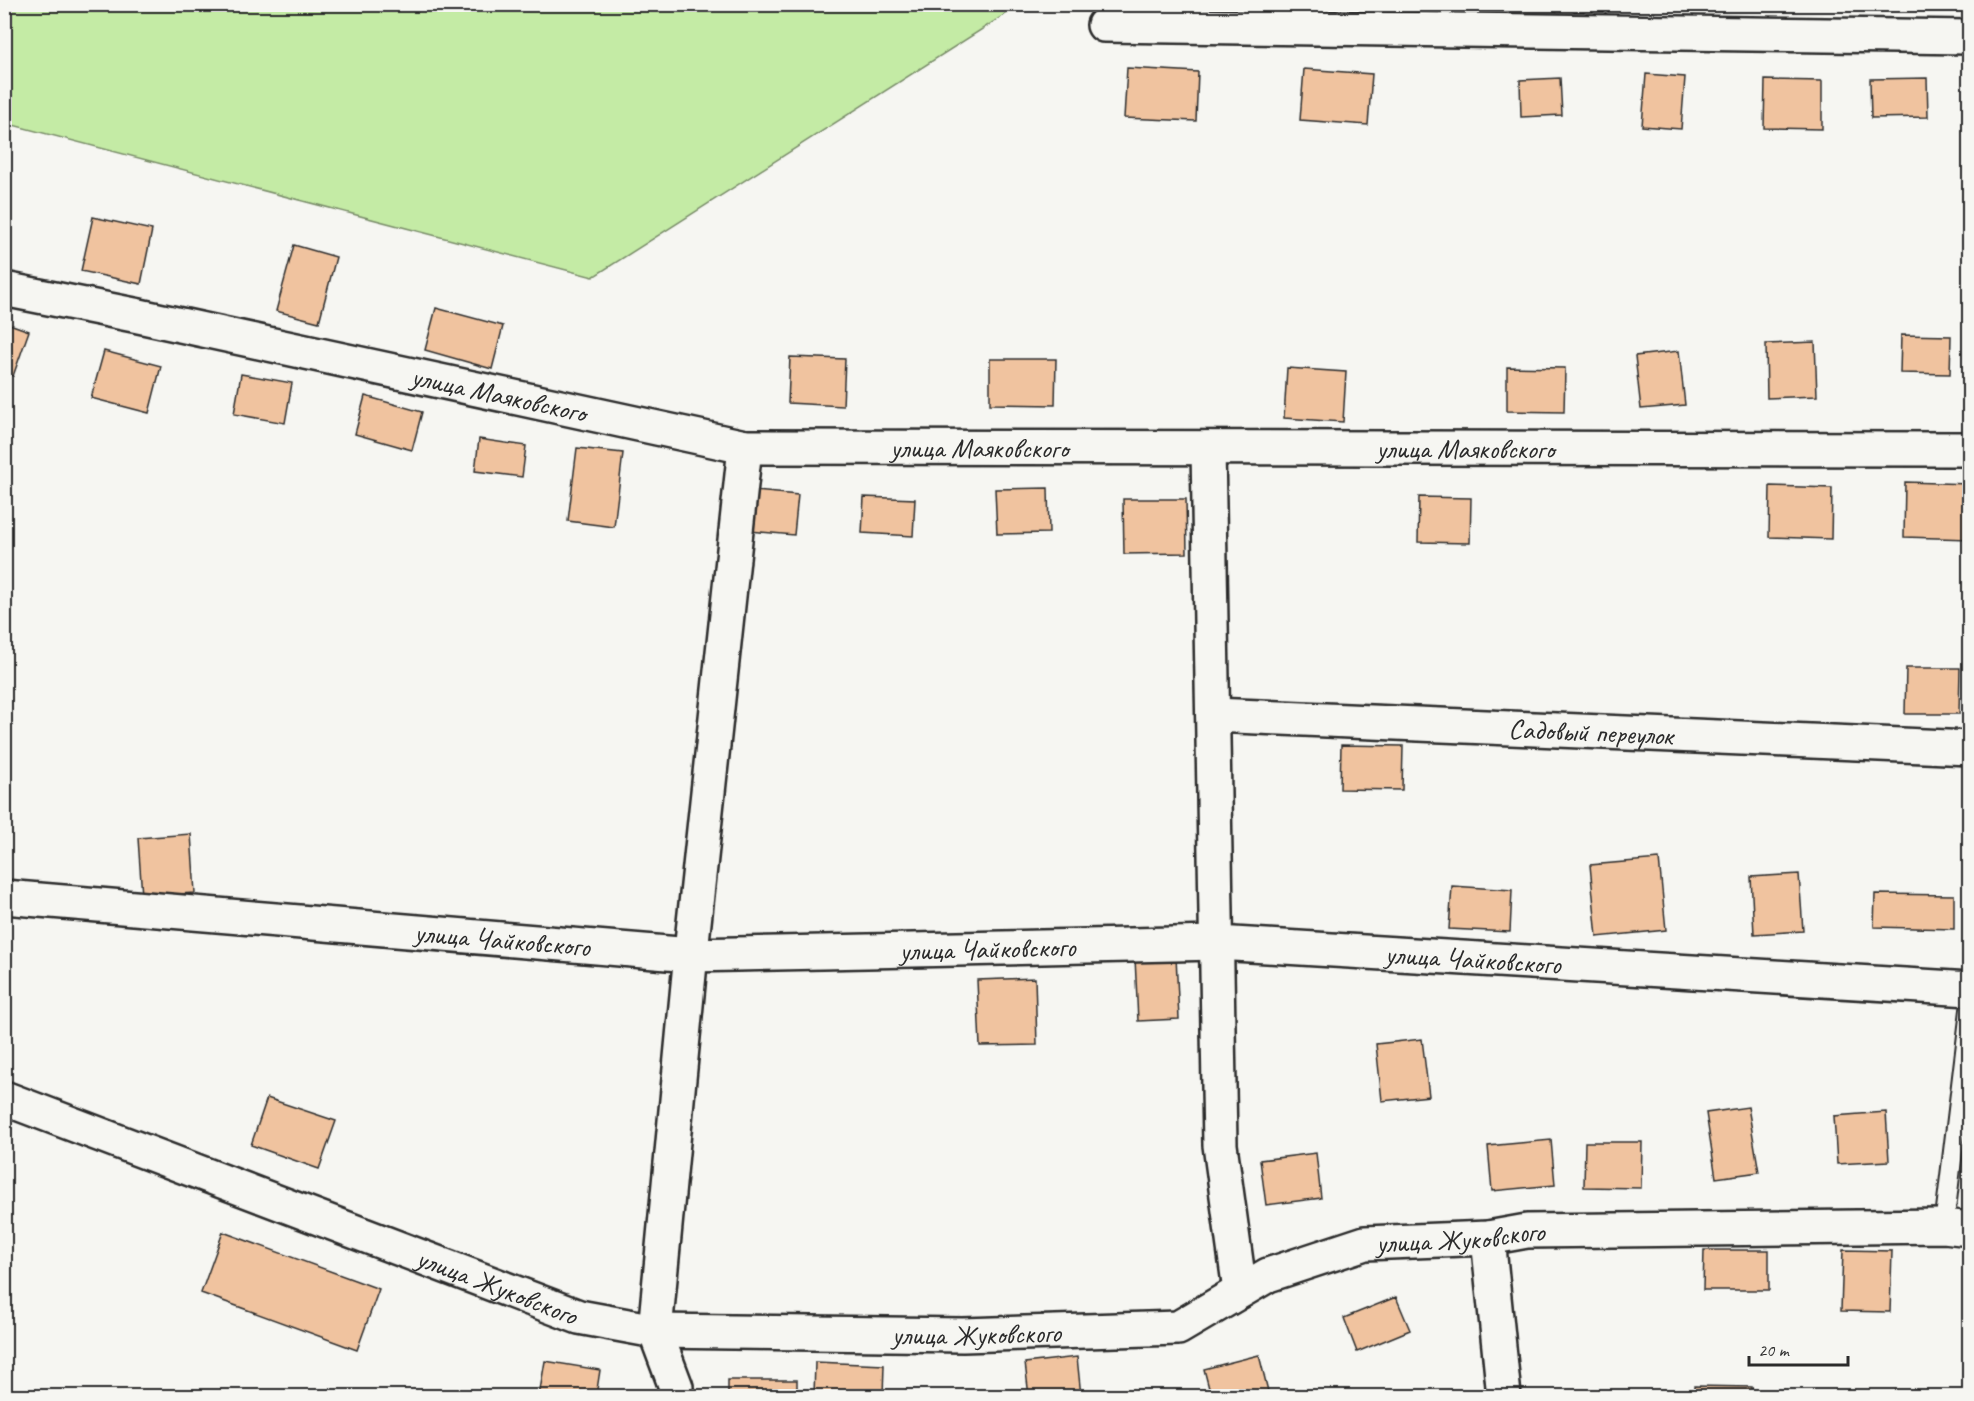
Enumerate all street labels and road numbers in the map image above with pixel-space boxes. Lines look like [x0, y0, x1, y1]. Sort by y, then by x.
street label: улица Маяковского [406, 357, 593, 430]
street label: улица Маяковского [888, 430, 1071, 465]
street label: улица Маяковского [1374, 431, 1557, 466]
street label: Садовый переулок [1508, 710, 1676, 753]
street label: улица Чайковского [411, 914, 593, 964]
street label: улица Чайковского [897, 929, 1078, 968]
street label: улица Чайковского [1382, 936, 1564, 982]
street label: улица Жуковского [1373, 1213, 1547, 1260]
street label: улица Жуковского [410, 1239, 585, 1333]
street label: улица Жуковского [890, 1314, 1064, 1353]

